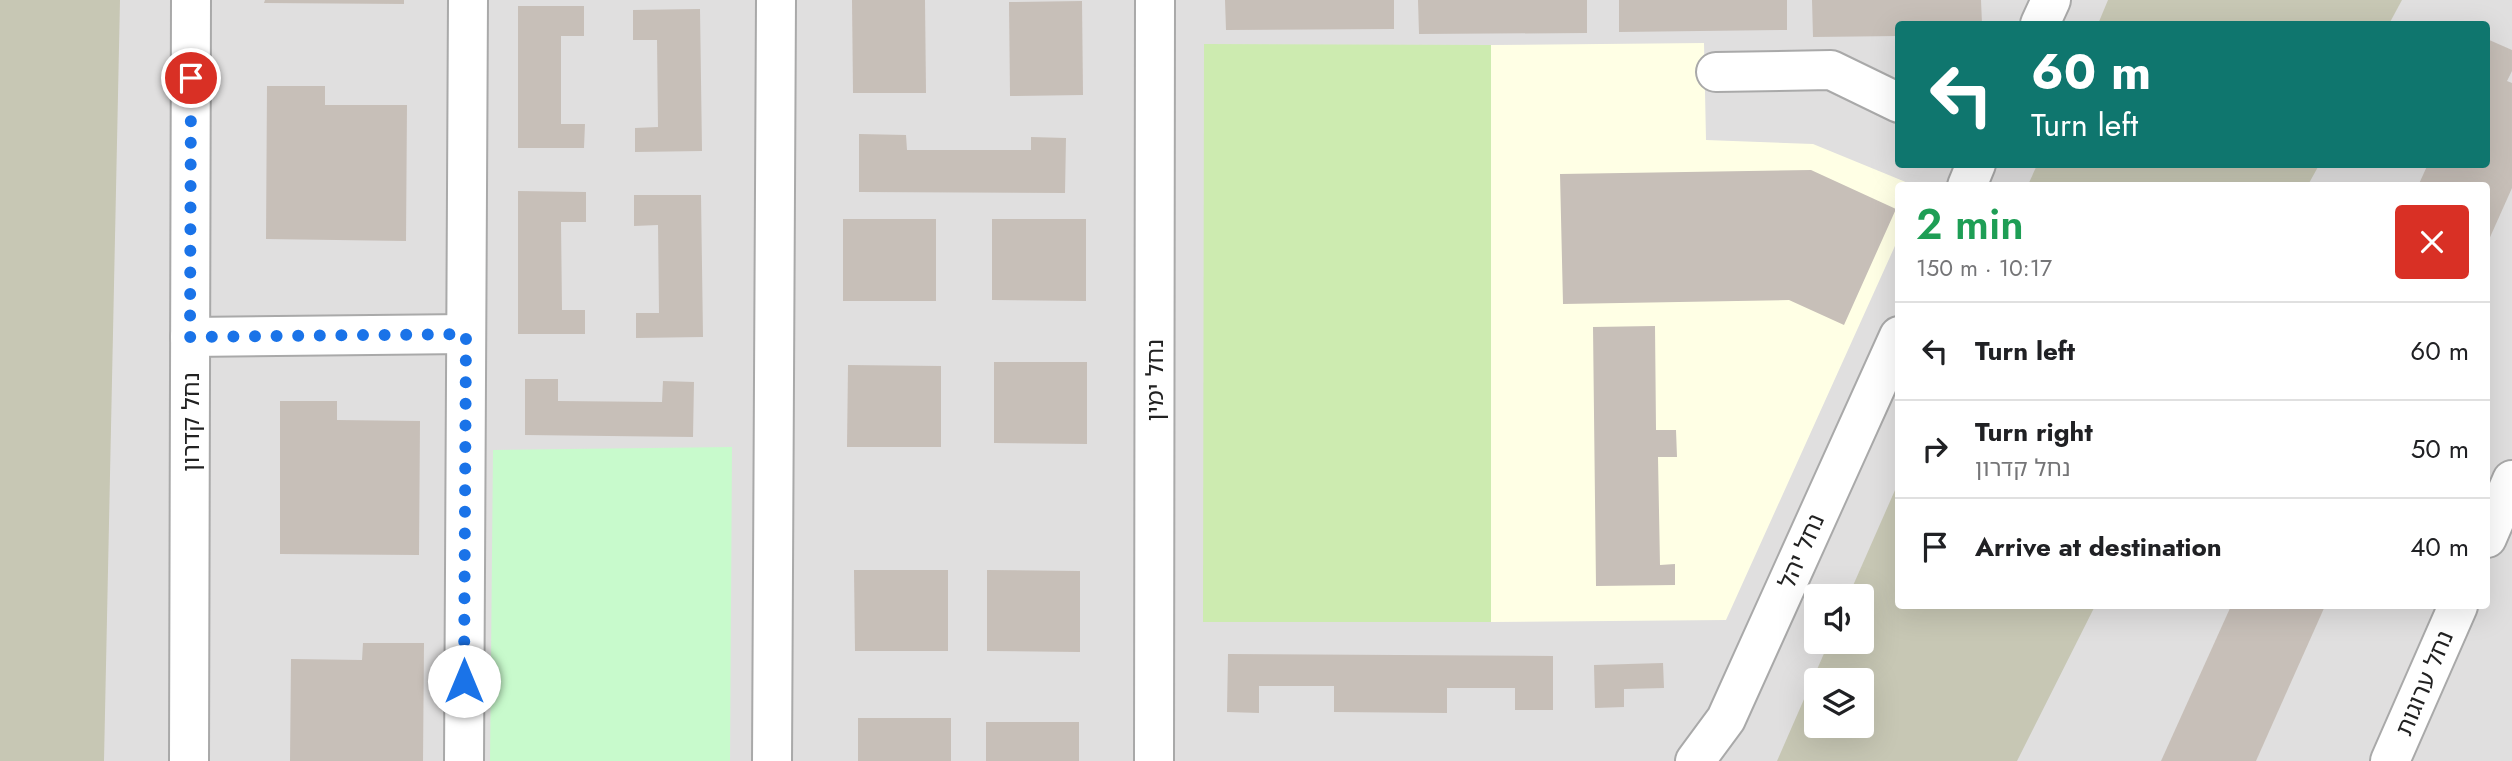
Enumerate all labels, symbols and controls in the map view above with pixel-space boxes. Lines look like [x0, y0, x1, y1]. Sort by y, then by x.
text: 60 m [2031, 37, 2151, 107]
pin [161, 48, 221, 108]
icon: left [1916, 49, 2007, 140]
icon: arrive [172, 59, 210, 97]
text: Turn left [2031, 102, 2138, 148]
text: 2 min [1916, 194, 2024, 255]
button: close [2395, 205, 2469, 279]
text: 150 m · 10:17 [1916, 251, 2052, 285]
icon: left [1916, 332, 1954, 370]
text: Turn left [1975, 332, 2075, 370]
text: 60 m [2410, 332, 2469, 370]
street label: נחל ימין [1137, 339, 1172, 421]
street label: נחל קדרון [173, 372, 208, 472]
text: Turn right [1975, 413, 2093, 451]
icon: right [1916, 430, 1954, 468]
text: 50 m [2411, 430, 2469, 468]
text: נחל קדרון [1975, 451, 2070, 485]
street label: נחל יהל [1769, 508, 1833, 594]
icon: arrive [1916, 528, 1954, 566]
text: Arrive at destination [1975, 528, 2222, 566]
text: 40 m [2410, 528, 2469, 566]
map controls [1804, 584, 1874, 738]
button: sound [1804, 584, 1874, 654]
street label: נחל ערוגות [2386, 625, 2462, 741]
position arrow [427, 644, 501, 718]
button: layers [1804, 668, 1874, 738]

